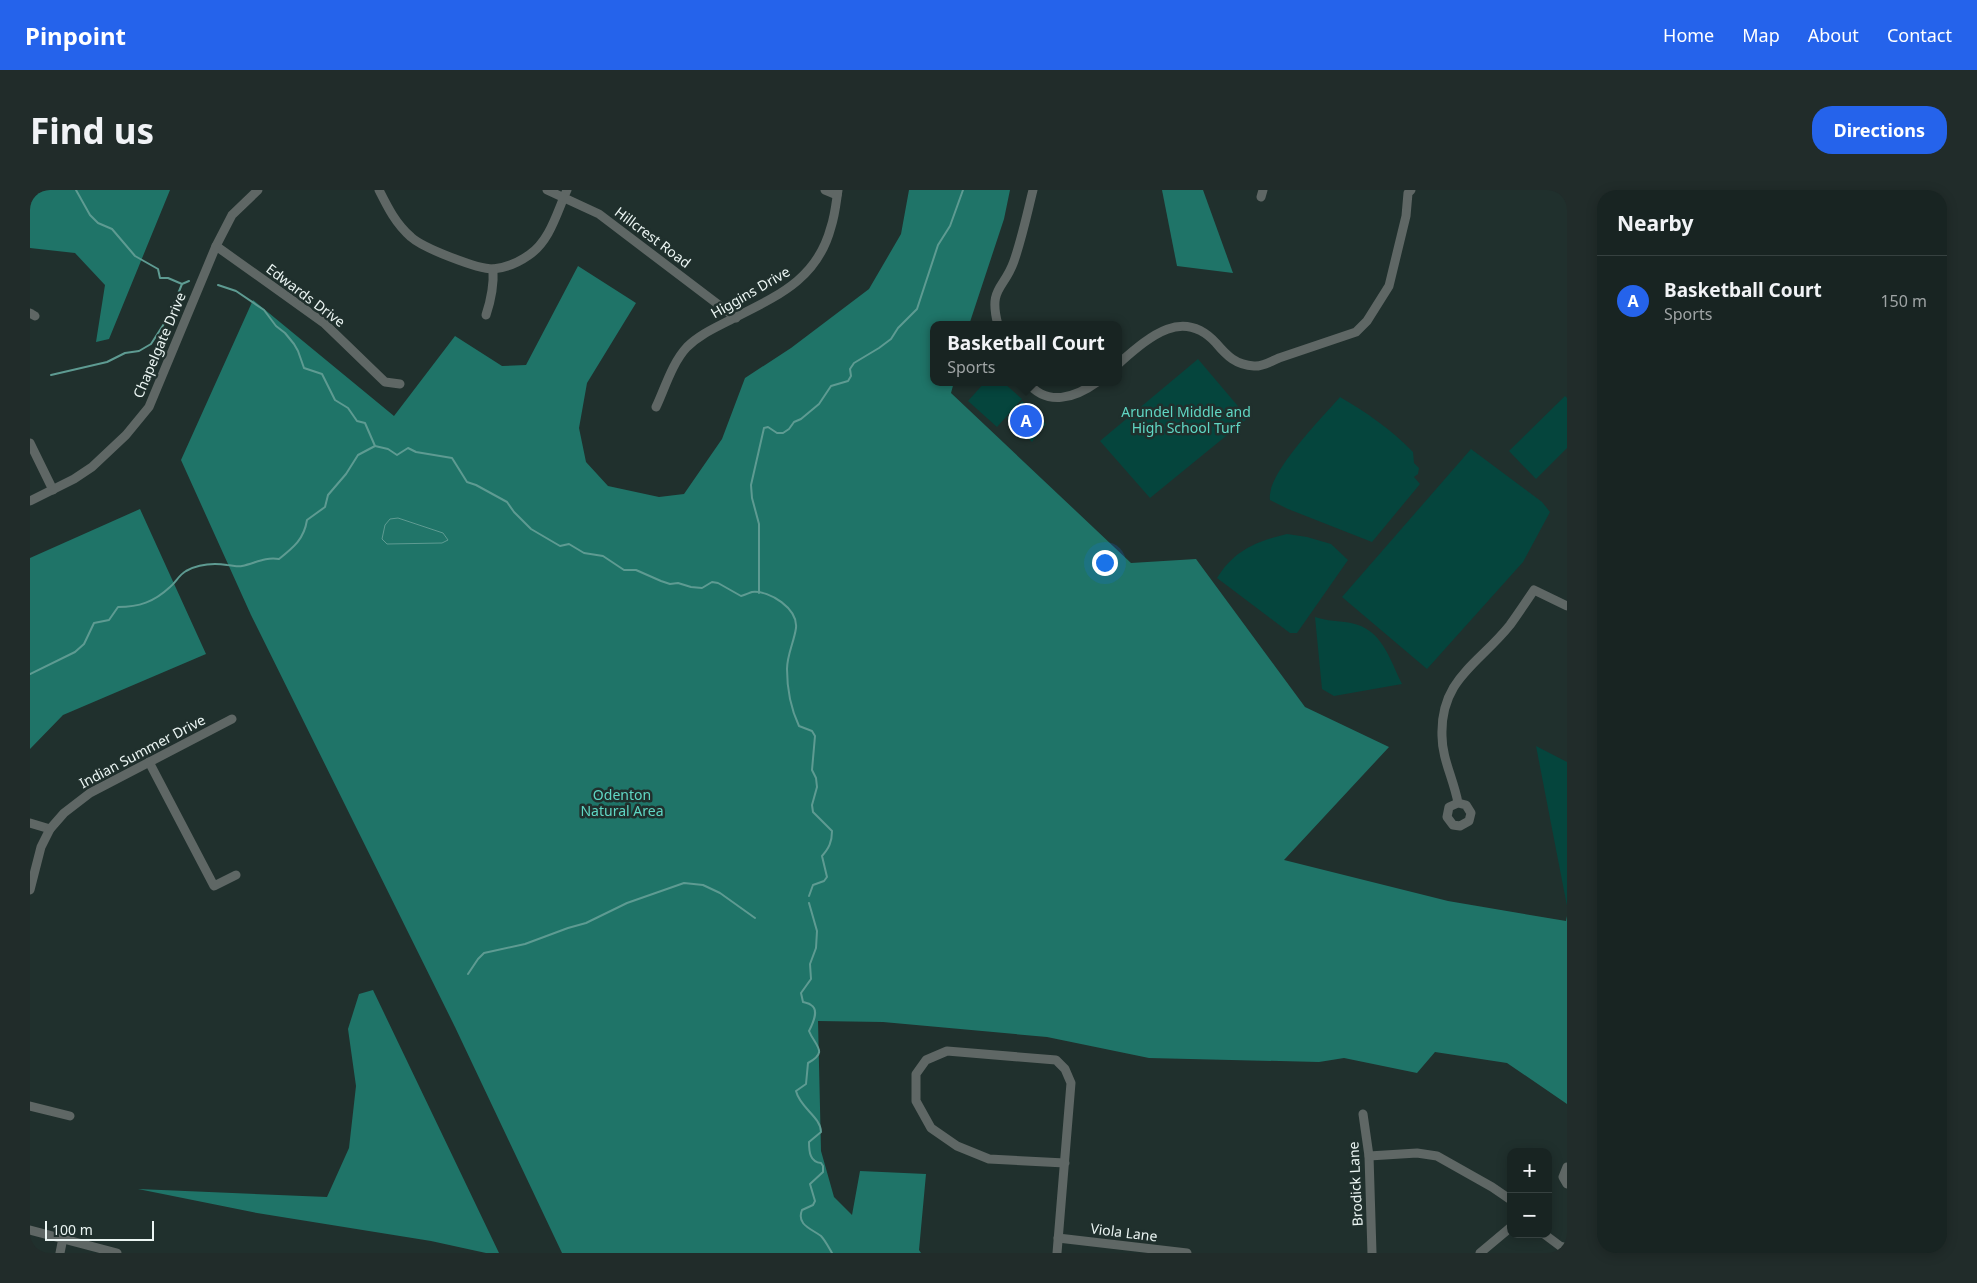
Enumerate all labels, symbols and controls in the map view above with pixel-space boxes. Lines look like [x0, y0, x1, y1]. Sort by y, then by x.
text: Pinpoint [25, 19, 126, 52]
text: Home [1663, 23, 1714, 47]
text: Map [1742, 23, 1780, 47]
text: About [1808, 23, 1859, 47]
text: Contact [1887, 23, 1952, 47]
button: Directions [1812, 106, 1947, 154]
text: Find us [30, 107, 154, 154]
street label: Hillcrest Road [611, 202, 695, 272]
text: Nearby [1617, 209, 1693, 237]
street label: Edwards Drive [263, 259, 349, 331]
street label: Higgins Drive [707, 262, 793, 322]
text: Basketball Court [1664, 277, 1822, 303]
street label: Chapelgate Drive [128, 289, 190, 401]
text: A [1627, 290, 1639, 312]
text: 150 m [1880, 290, 1927, 312]
text: Sports [1664, 303, 1712, 325]
popup [930, 321, 1122, 386]
text: Basketball Court [947, 330, 1105, 356]
text: Sports [947, 356, 995, 378]
pin: A [1010, 402, 1042, 440]
park label: Arundel Middle and High School Turf [1121, 402, 1251, 437]
your location [1092, 550, 1118, 576]
street label: Indian Summer Drive [76, 710, 208, 792]
park label: Odenton Natural Area [580, 785, 664, 820]
street label: Brodick Lane [1343, 1141, 1367, 1227]
map controls [1507, 1148, 1552, 1238]
button: + [1507, 1148, 1552, 1193]
button: − [1507, 1193, 1552, 1238]
scale bar [45, 1218, 154, 1241]
street label: Viola Lane [1089, 1218, 1159, 1246]
text: 100 m [52, 1220, 93, 1239]

